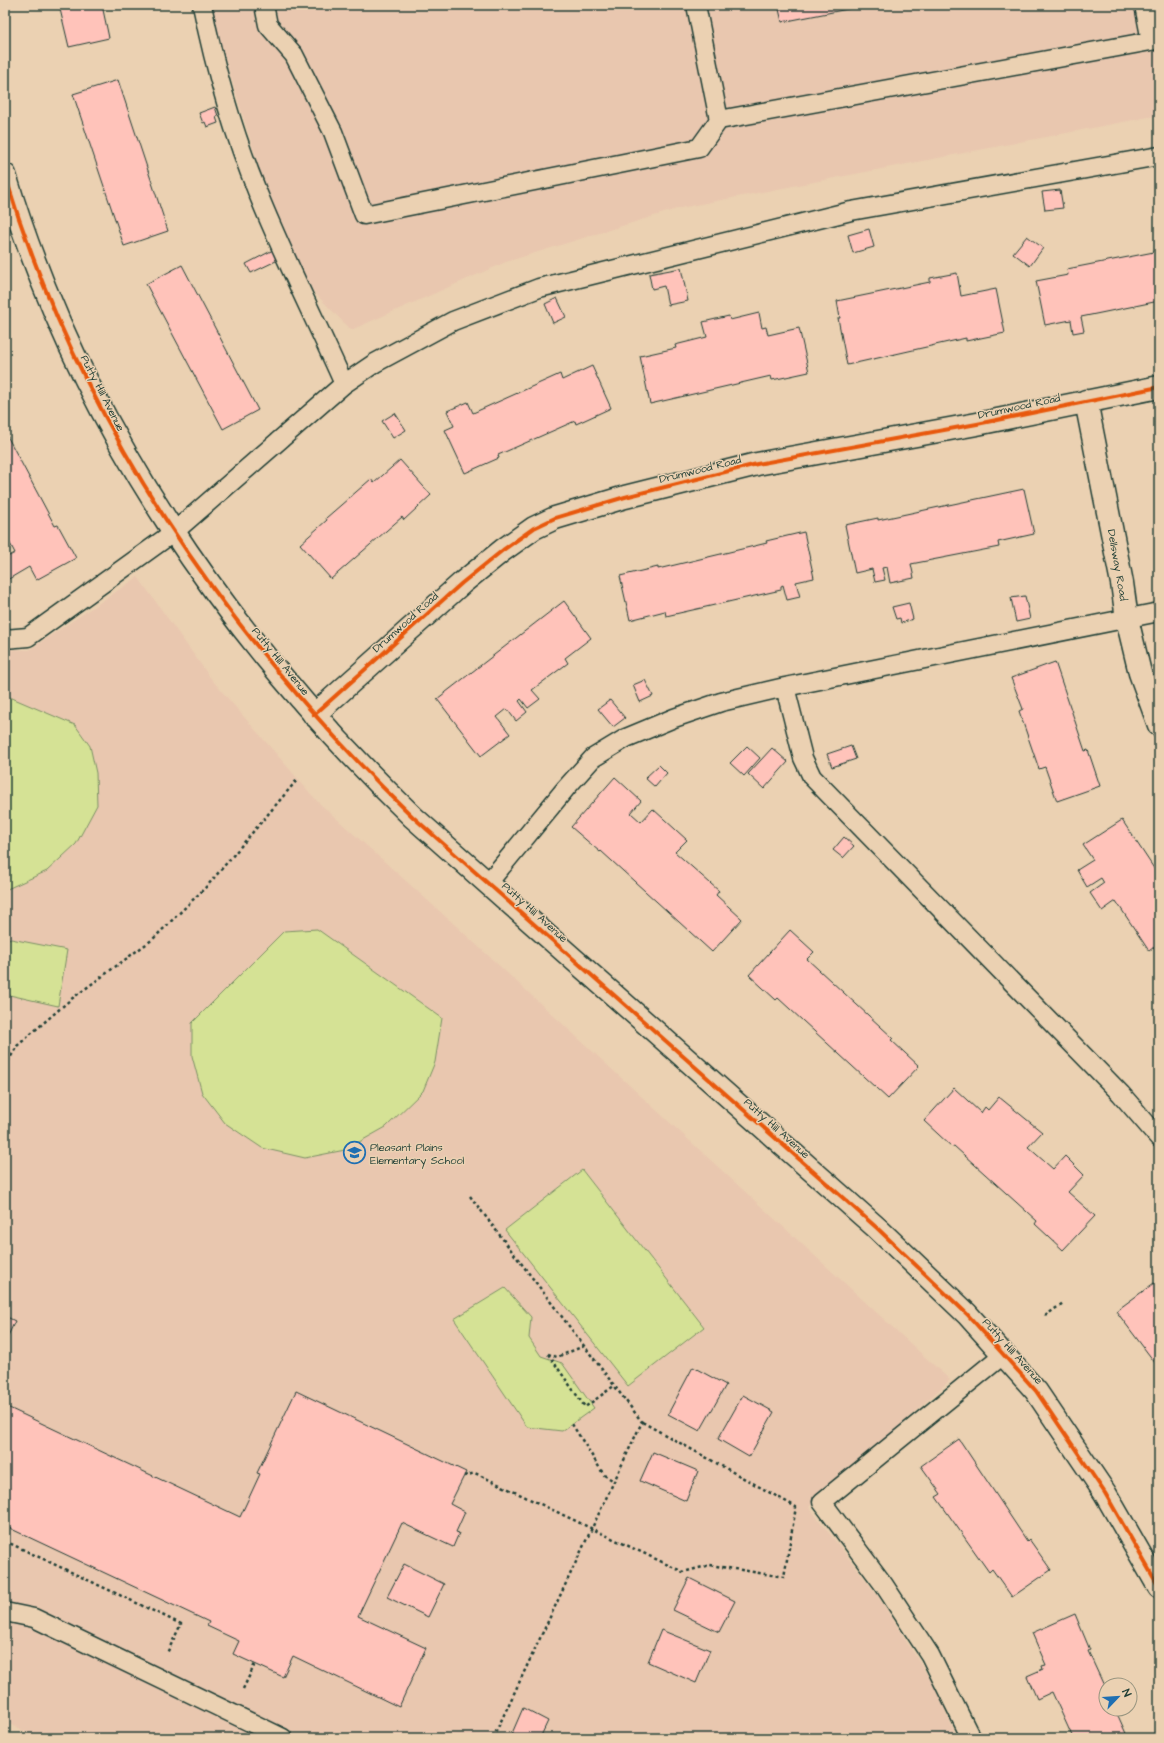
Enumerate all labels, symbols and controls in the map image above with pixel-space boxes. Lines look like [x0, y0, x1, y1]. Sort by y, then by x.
street label: Putty Hill Avenue [76, 352, 128, 434]
street label: Drumwood Road [976, 390, 1062, 423]
street label: Drumwood Road [658, 452, 743, 487]
street label: Dellsway Road [1103, 528, 1131, 602]
street label: Drumwood Road [369, 588, 442, 656]
street label: Putty Hill Avenue [248, 624, 313, 699]
street label: Putty Hill Avenue [498, 879, 571, 947]
street label: Putty Hill Avenue [740, 1095, 813, 1163]
school or university icon: Pleasant Plains Elementary School [341, 1140, 367, 1166]
place label: Pleasant Plains Elementary School [370, 1140, 465, 1169]
street label: Putty Hill Avenue [978, 1315, 1046, 1388]
north arrow [1098, 1677, 1138, 1717]
text: N [1118, 1687, 1135, 1699]

